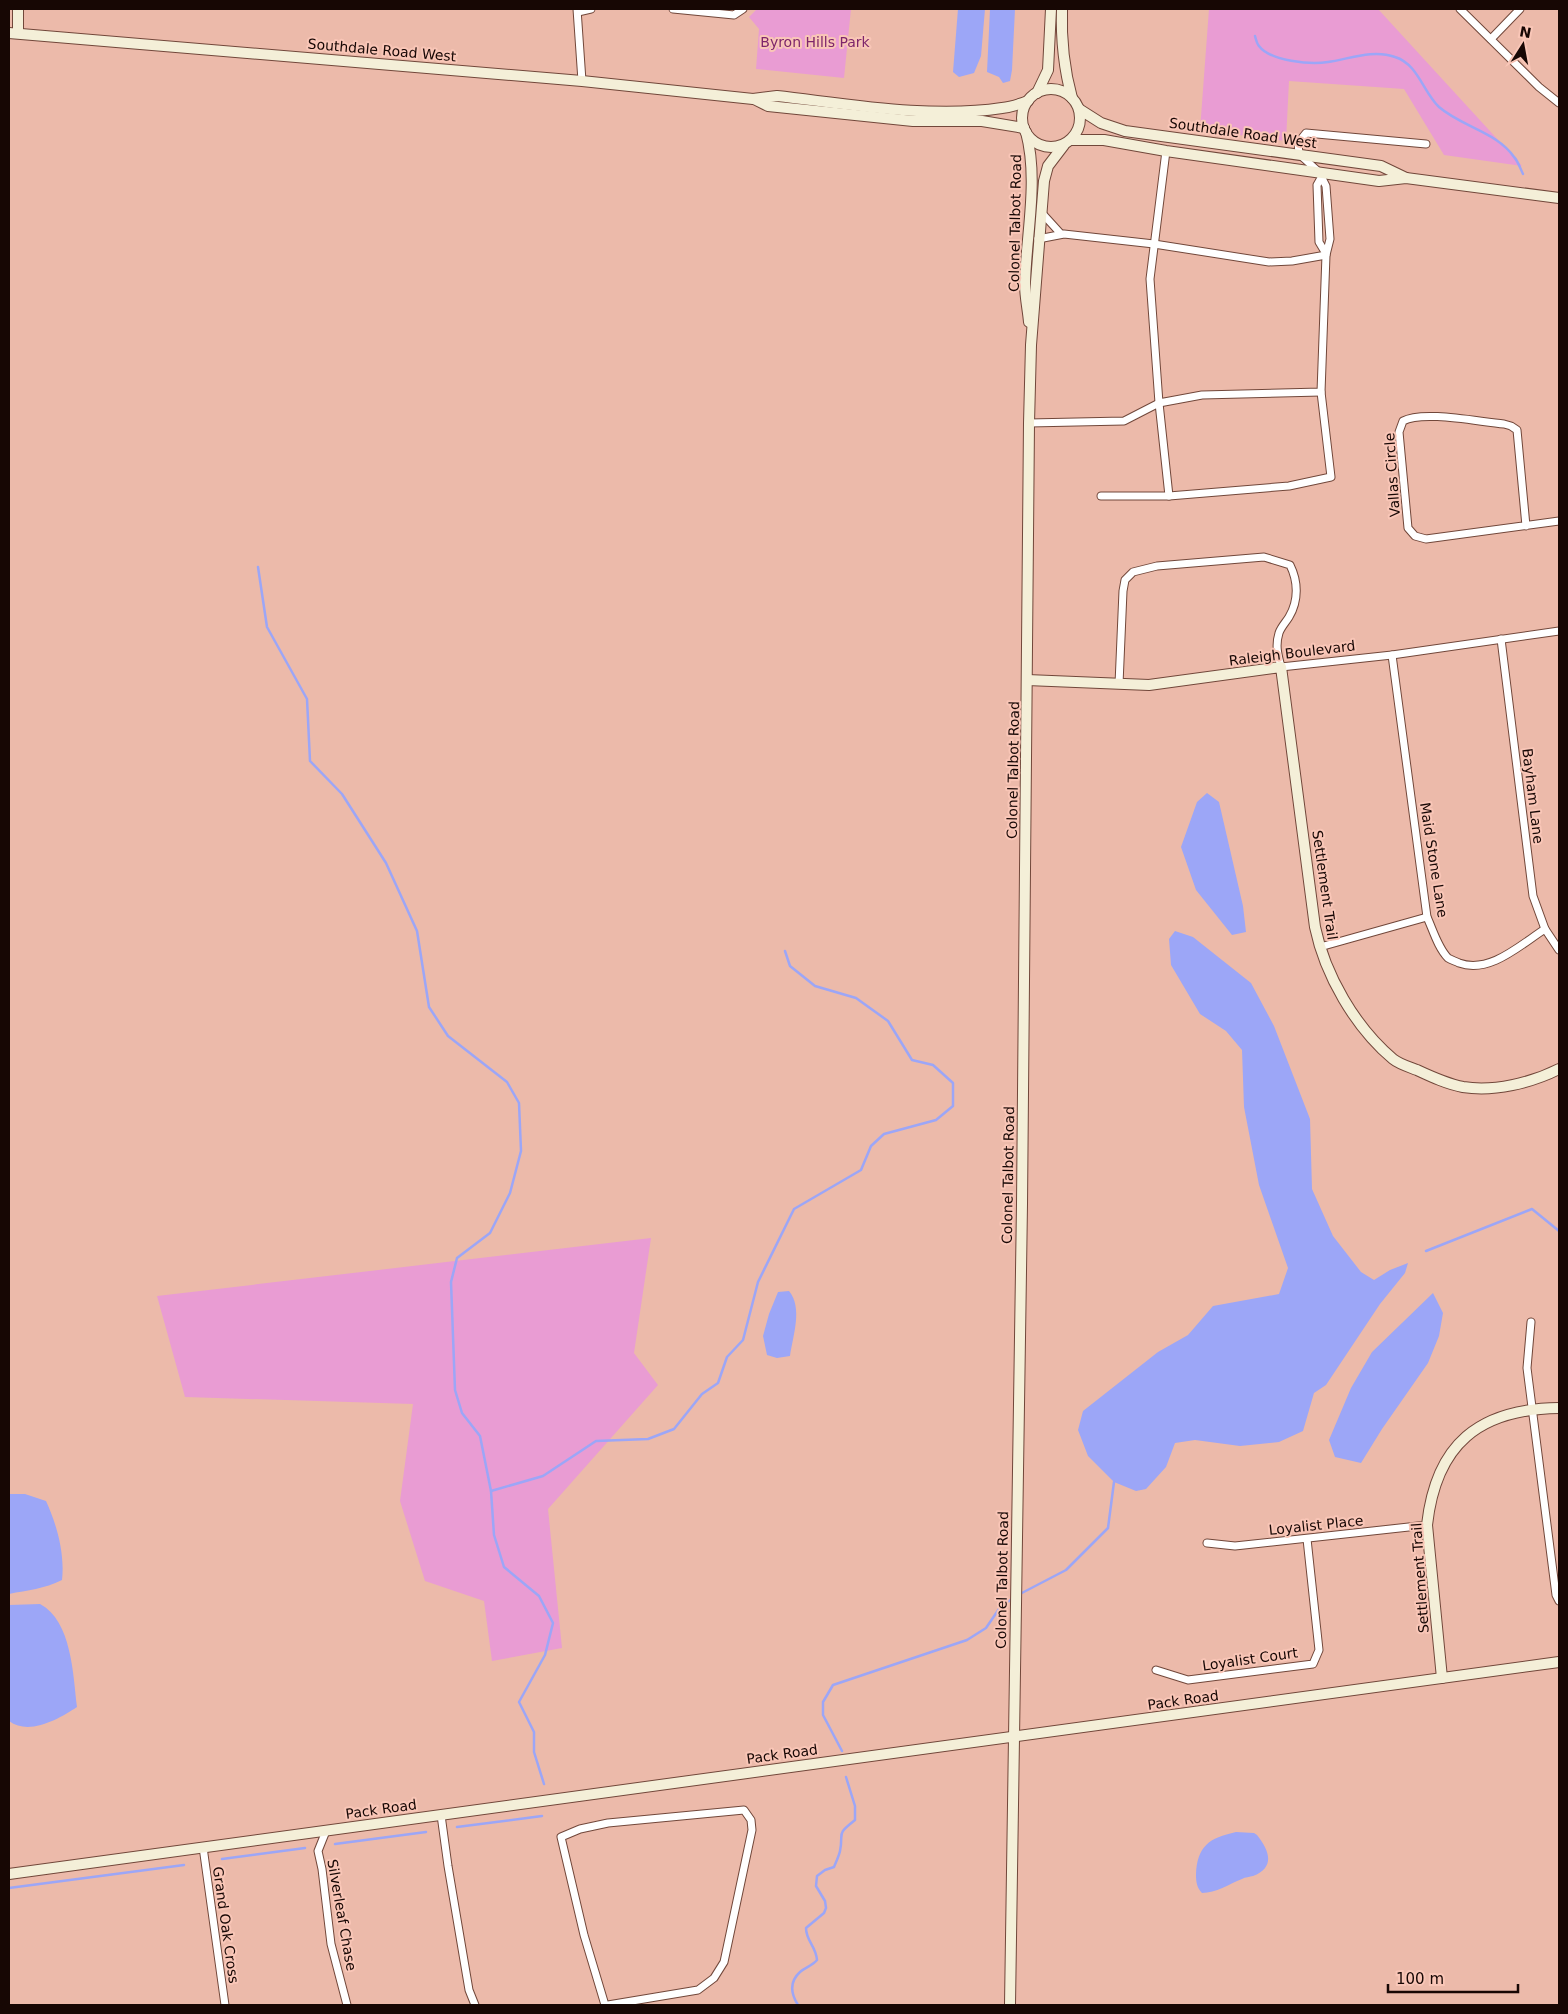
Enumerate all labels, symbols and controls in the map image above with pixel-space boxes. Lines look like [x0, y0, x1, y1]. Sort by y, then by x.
north arrow [1498, 20, 1548, 70]
text: N [1518, 23, 1533, 41]
park label: Byron Hills Park [760, 34, 871, 50]
street label: Southdale Road West [307, 36, 457, 65]
street label: Southdale Road West [1168, 115, 1318, 151]
street label: Colonel Talbot Road [1006, 154, 1024, 292]
street label: Vallas Circle [1381, 432, 1403, 518]
street label: Raleigh Boulevard [1228, 637, 1356, 669]
street label: Colonel Talbot Road [1004, 701, 1022, 839]
street label: Bayham Lane [1519, 747, 1547, 845]
street label: Maid Stone Lane [1417, 801, 1451, 919]
street label: Settlement Trail [1309, 829, 1341, 941]
street label: Colonel Talbot Road [999, 1106, 1017, 1244]
street label: Colonel Talbot Road [993, 1511, 1011, 1649]
street label: Loyalist Place [1268, 1512, 1364, 1538]
street label: Settlement Trail [1408, 1522, 1432, 1634]
street label: Loyalist Court [1201, 1644, 1299, 1674]
street label: Pack Road [1146, 1687, 1220, 1713]
street label: Pack Road [745, 1741, 819, 1767]
street label: Pack Road [344, 1796, 418, 1822]
street label: Silverleaf Chase [324, 1858, 360, 1972]
street label: Grand Oak Cross [210, 1865, 242, 1985]
scale bar [1388, 1962, 1518, 1994]
text: 100 m [1396, 1970, 1444, 1988]

